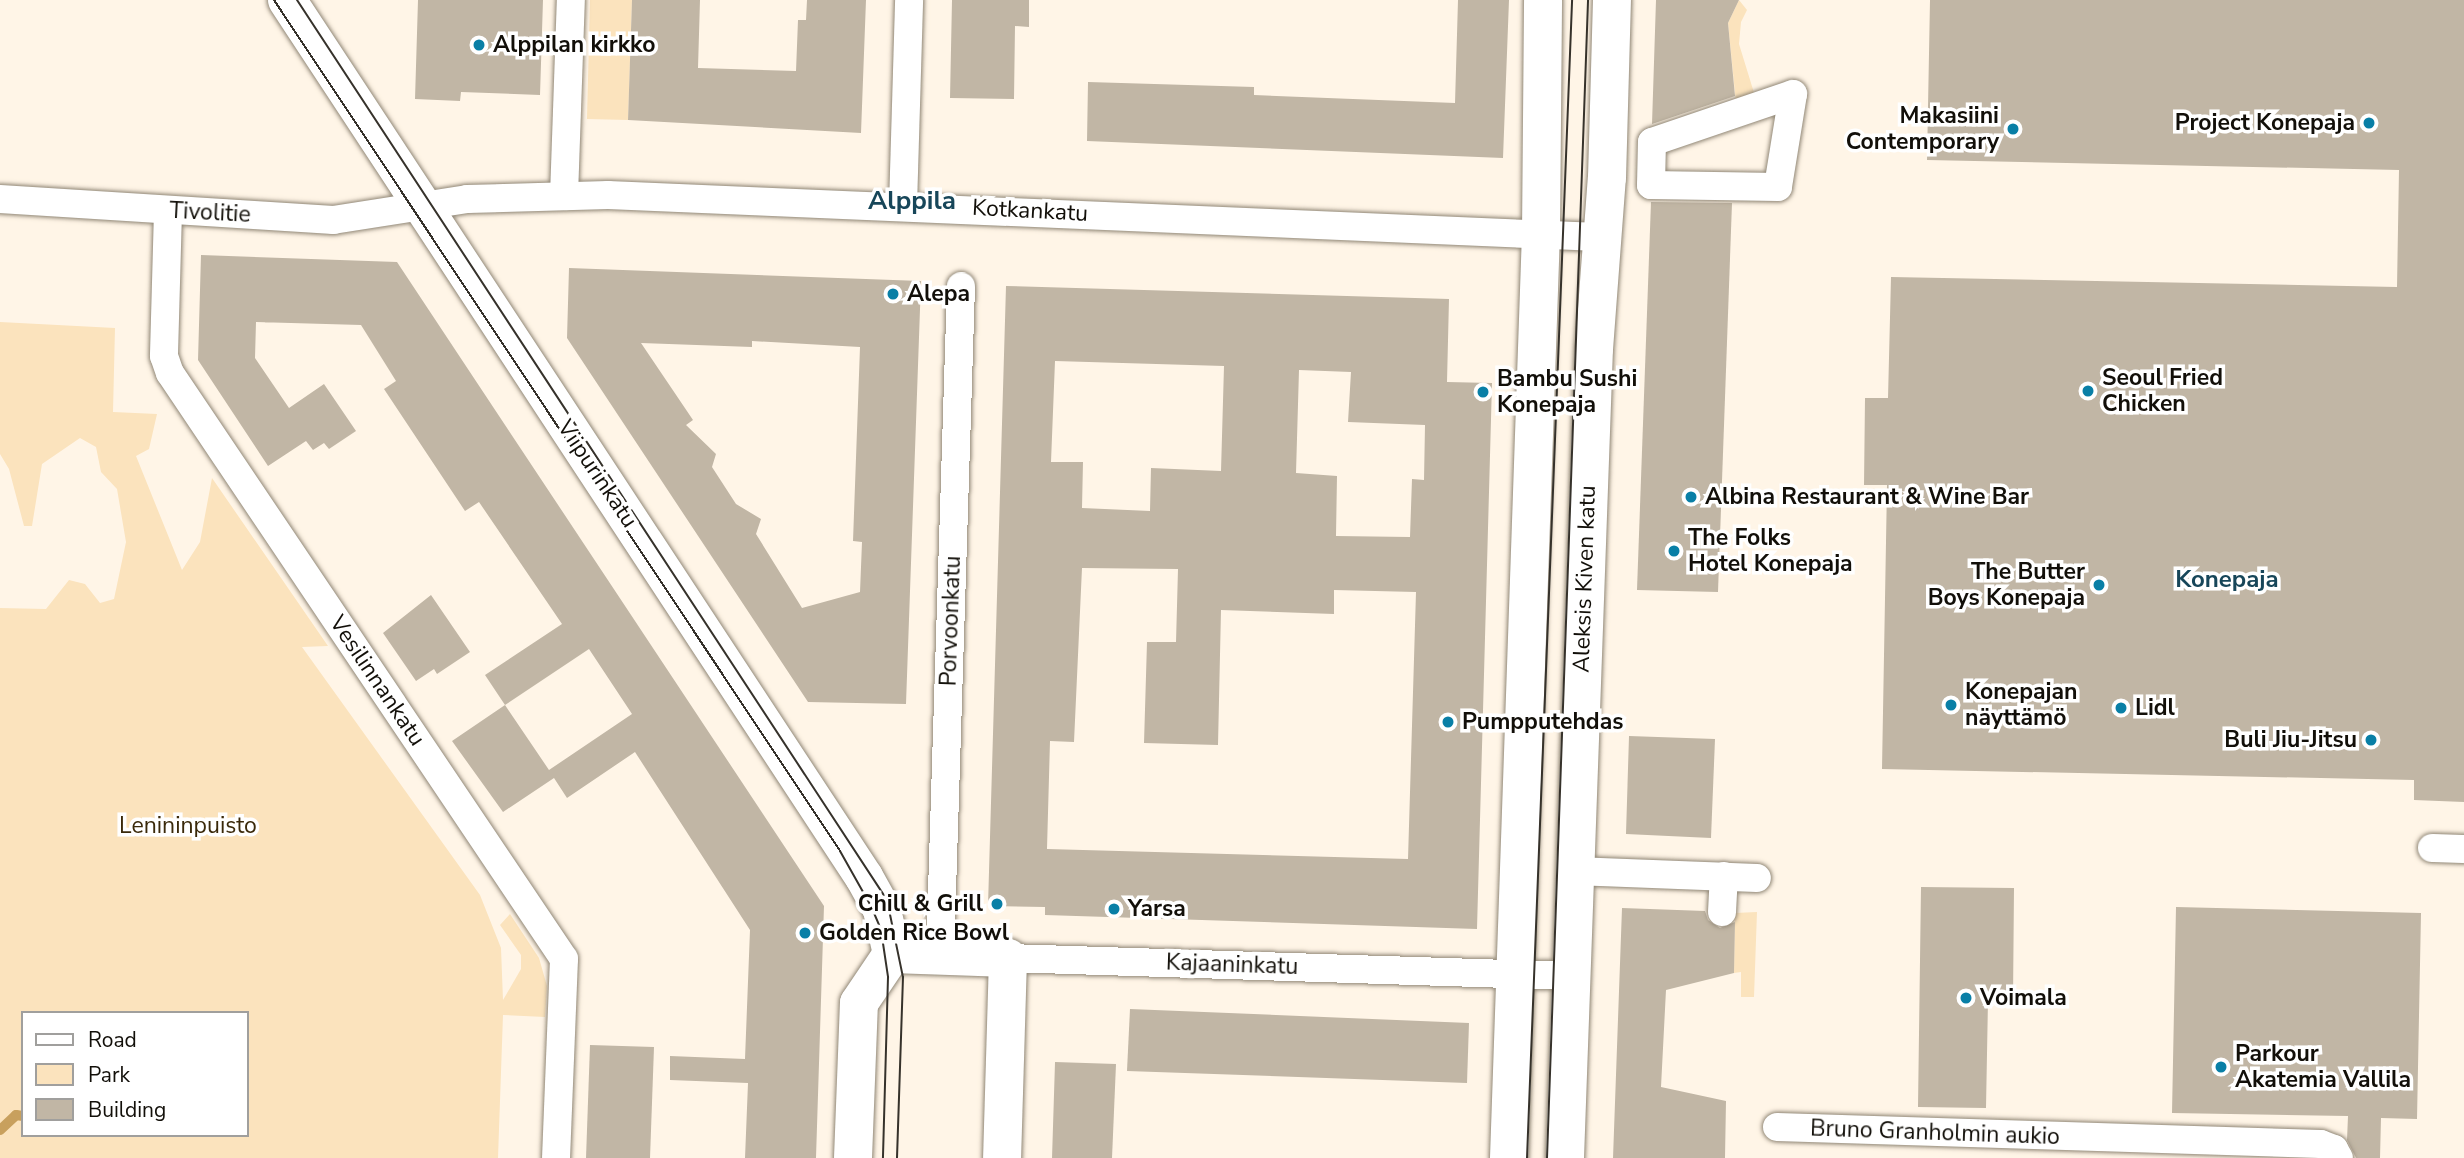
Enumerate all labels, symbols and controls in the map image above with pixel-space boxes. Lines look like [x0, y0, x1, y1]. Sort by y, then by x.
place label: Alppilan kirkko [493, 31, 655, 59]
marker: Alppilan kirkko [471, 37, 487, 53]
place label: Makasiini Contemporary [1846, 102, 1999, 156]
place label: Project Konepaja [2175, 109, 2355, 137]
marker: Project Konepaja [2361, 115, 2377, 131]
marker: Makasiini Contemporary [2005, 121, 2021, 137]
district label: Alppila [868, 185, 956, 217]
street label: Kotkankatu [971, 194, 1089, 228]
street label: Tivolitie [169, 197, 251, 229]
place label: Alepa [907, 280, 970, 308]
marker: Alepa [885, 286, 901, 302]
place label: Seoul Fried Chicken [2102, 364, 2223, 418]
place label: Bambu Sushi Konepaja [1497, 365, 1637, 419]
marker: Seoul Fried Chicken [2080, 383, 2096, 399]
marker: Bambu Sushi Konepaja [1475, 384, 1491, 400]
street label: Viipurinkatu [551, 415, 643, 533]
place label: Albina Restaurant & Wine Bar [1705, 483, 2029, 511]
street label: Aleksis Kiven katu [1568, 485, 1602, 673]
marker: Albina Restaurant & Wine Bar [1683, 489, 1699, 505]
place label: The Folks Hotel Konepaja [1688, 524, 1853, 578]
marker: The Folks Hotel Konepaja [1666, 543, 1682, 559]
street label: Porvoonkatu [935, 555, 967, 687]
place label: The Butter Boys Konepaja [1928, 558, 2085, 612]
district label: Konepaja [2175, 566, 2279, 594]
marker: The Butter Boys Konepaja [2091, 577, 2107, 593]
street label: Vesilinnankatu [323, 611, 431, 751]
place label: Konepajan näyttämö [1965, 678, 2078, 732]
place label: Lidl [2135, 694, 2175, 722]
marker: Konepajan näyttämö [1943, 697, 1959, 713]
marker: Lidl [2113, 700, 2129, 716]
place label: Pumpputehdas [1462, 708, 1623, 736]
marker: Pumpputehdas [1440, 714, 1456, 730]
place label: Buli Jiu-Jitsu [2224, 726, 2357, 754]
marker: Buli Jiu-Jitsu [2363, 732, 2379, 748]
park label: Lenininpuisto [119, 812, 257, 840]
place label: Chill & Grill [858, 890, 983, 918]
place label: Yarsa [1128, 895, 1186, 923]
marker: Chill & Grill [989, 896, 1005, 912]
marker: Yarsa [1106, 901, 1122, 917]
place label: Golden Rice Bowl [819, 919, 1009, 947]
marker: Golden Rice Bowl [797, 925, 813, 941]
street label: Kajaaninkatu [1165, 949, 1299, 981]
place label: Voimala [1980, 984, 2067, 1012]
marker: Voimala [1958, 990, 1974, 1006]
legend [21, 1011, 248, 1137]
text: Road [88, 1026, 137, 1054]
place label: Parkour Akatemia Vallila [2235, 1040, 2411, 1094]
marker: Parkour Akatemia Vallila [2213, 1059, 2229, 1075]
text: Park [88, 1061, 130, 1089]
text: Building [88, 1096, 166, 1124]
street label: Bruno Granholmin aukio [1810, 1115, 2060, 1151]

